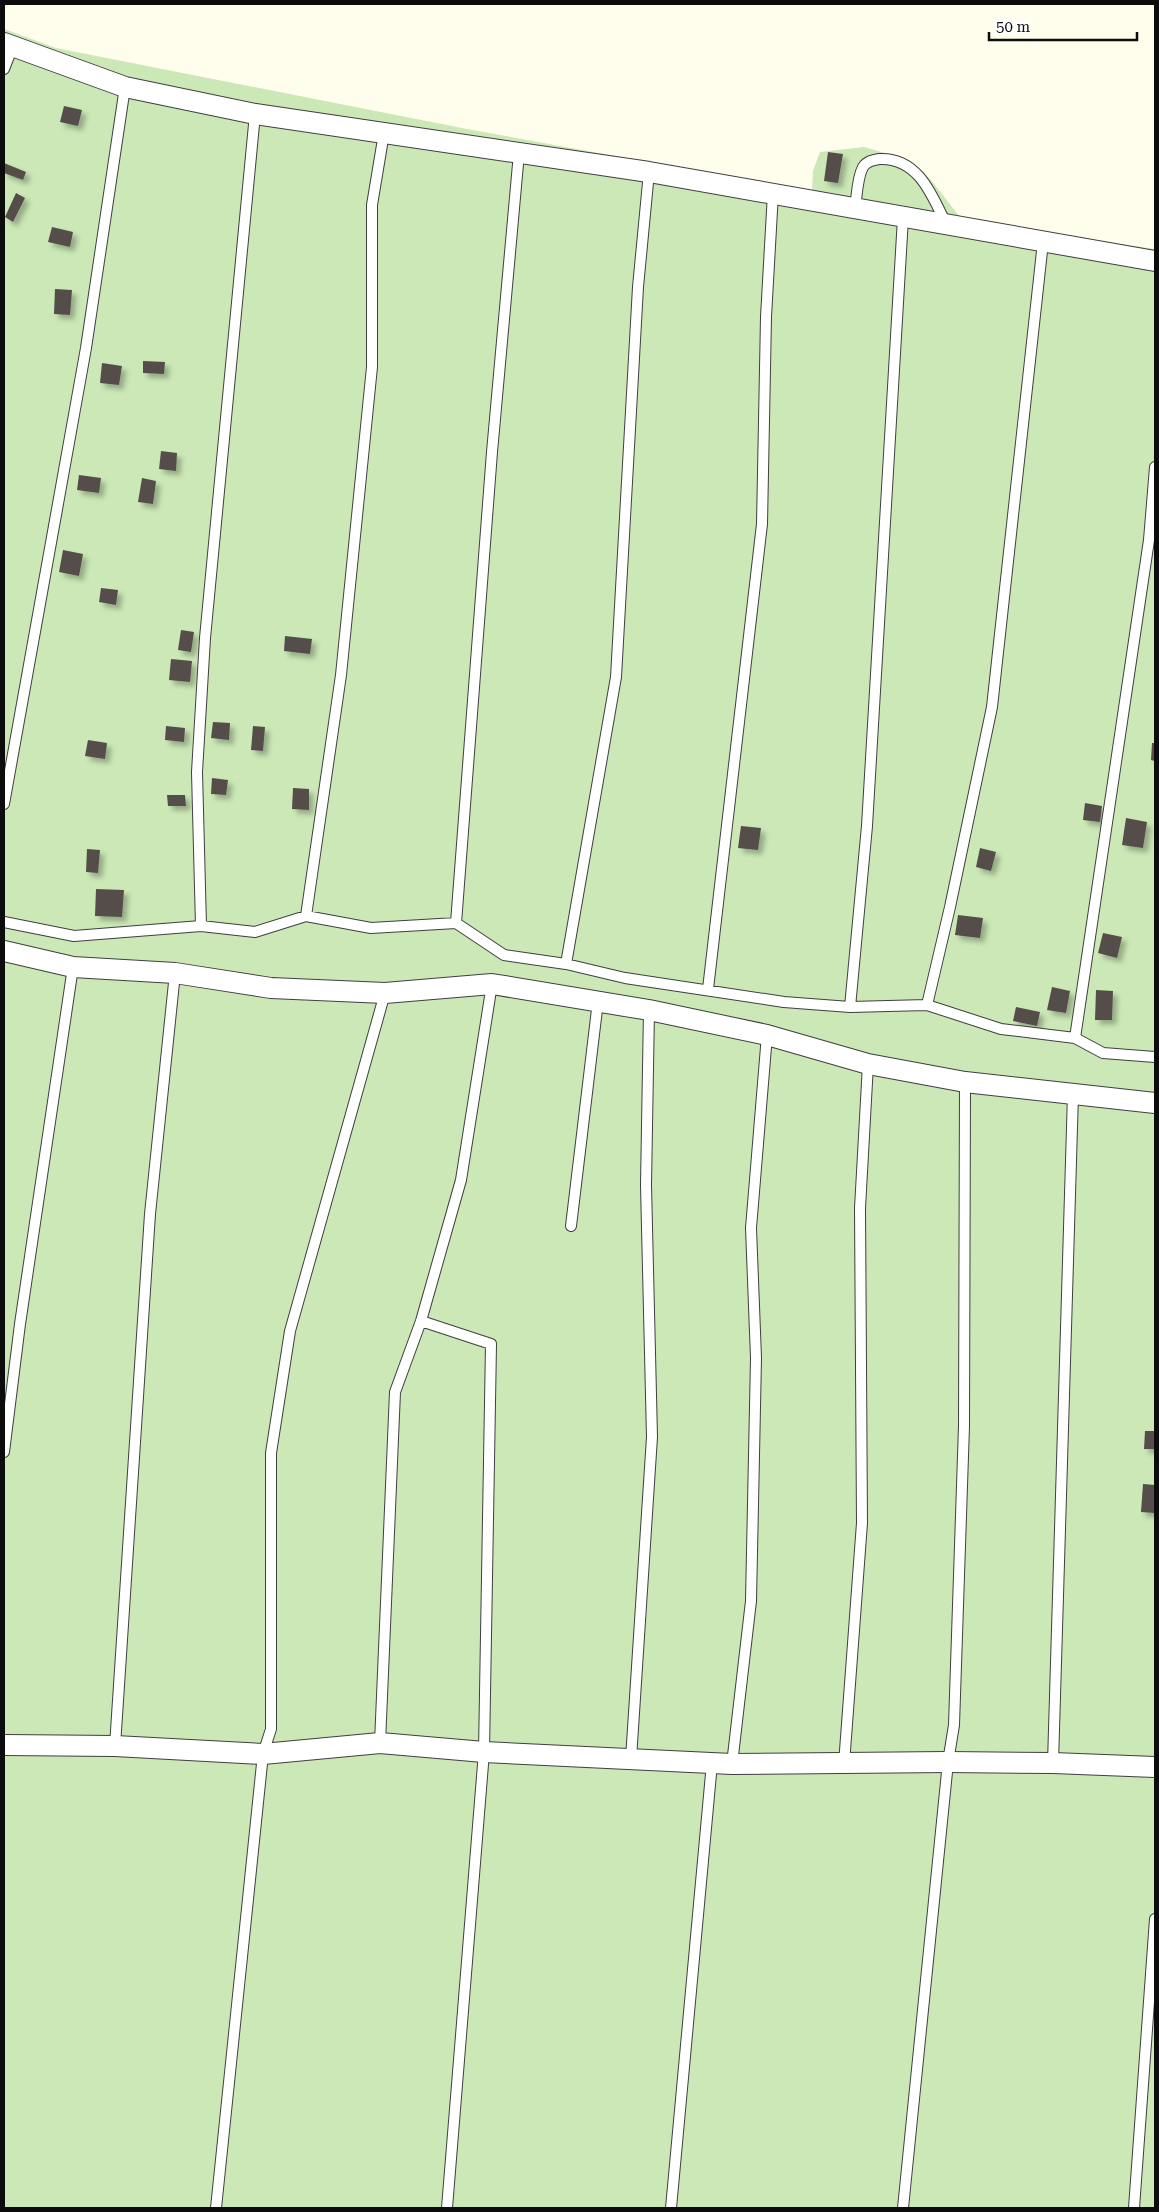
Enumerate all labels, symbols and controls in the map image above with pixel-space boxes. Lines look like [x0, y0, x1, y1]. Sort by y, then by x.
scale bar [989, 10, 1136, 42]
text: 50 m [996, 18, 1031, 36]

